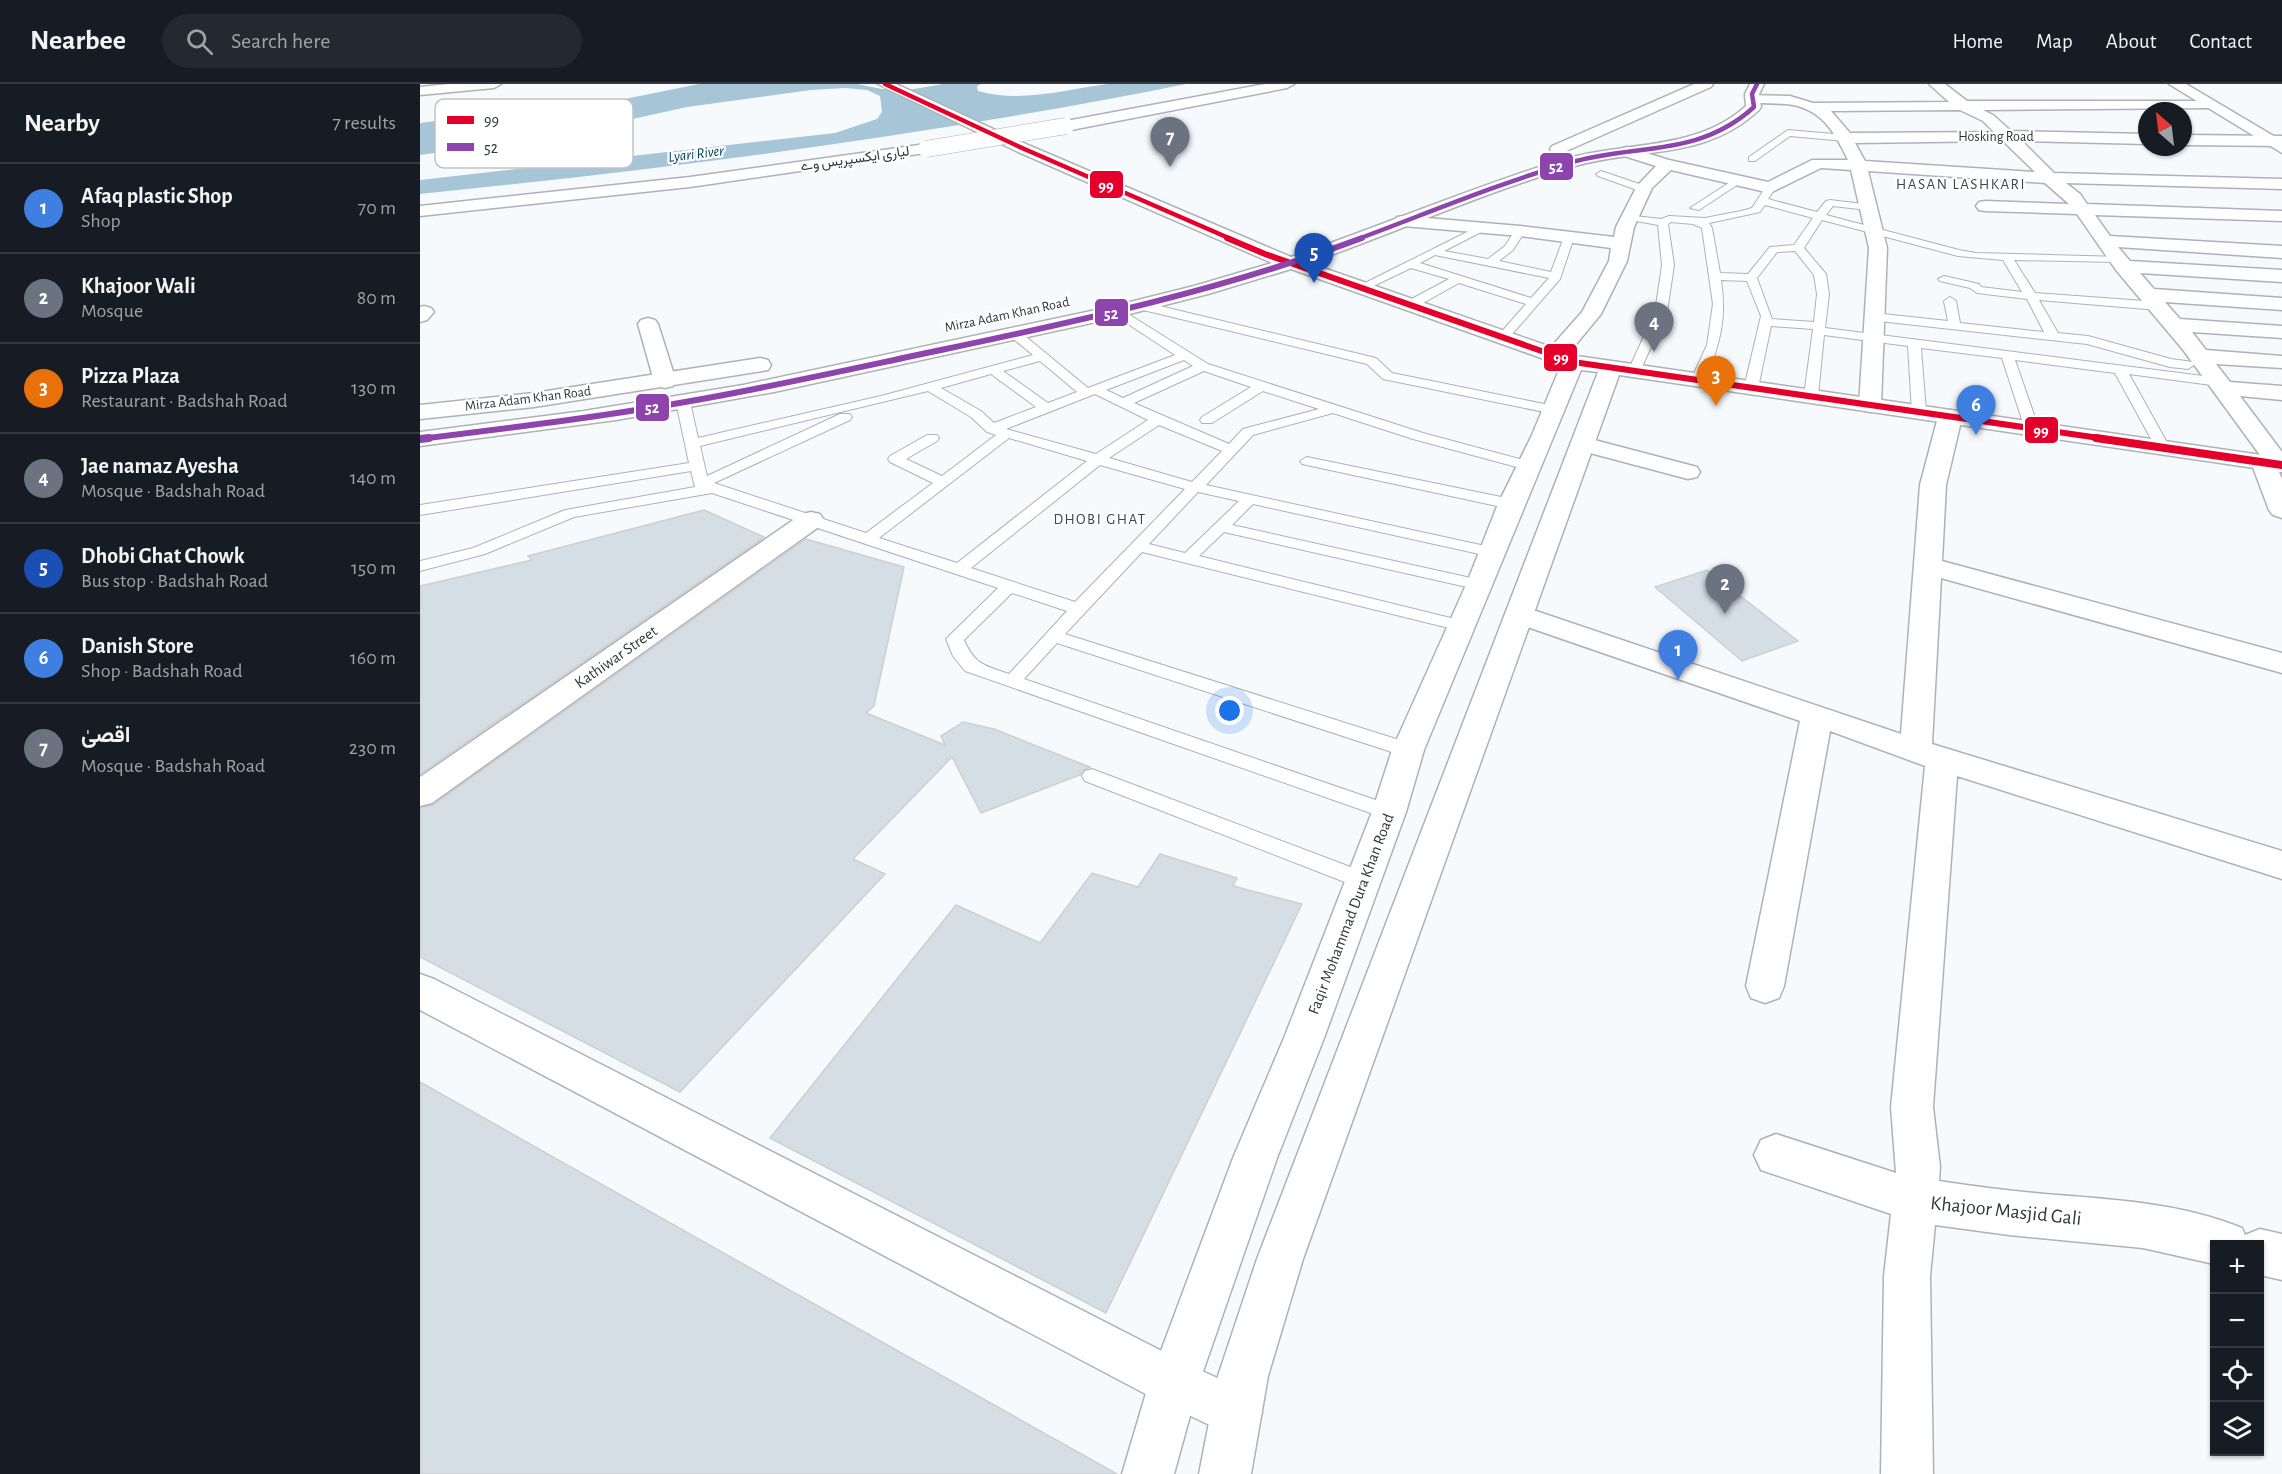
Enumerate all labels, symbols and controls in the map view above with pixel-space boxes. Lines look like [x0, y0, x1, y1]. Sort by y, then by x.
search box [162, 14, 582, 68]
icon: search [183, 25, 216, 58]
text: Nearbee [30, 27, 126, 55]
text: Search here [231, 30, 330, 52]
text: Home [1952, 31, 2003, 52]
text: Map [2036, 31, 2073, 52]
text: About [2106, 31, 2156, 52]
text: Contact [2189, 31, 2252, 52]
legend [435, 99, 633, 168]
north arrow [2138, 102, 2192, 156]
text: Nearby [24, 110, 100, 136]
text: 7 results [332, 113, 396, 133]
text: 99 [484, 113, 499, 129]
pin: 7 [1150, 118, 1190, 167]
street label: Hosking Road [1958, 130, 2034, 144]
text: 52 [484, 140, 498, 156]
water label: Lyari River [667, 143, 726, 165]
street label: لیاری ایکسپریس وے [800, 144, 911, 176]
line badge: 52 [1539, 152, 1574, 181]
text: 52 [1549, 159, 1564, 175]
line badge: 99 [1089, 170, 1124, 199]
district label: HASAN LASHKARI [1896, 177, 2026, 192]
text: 99 [1098, 178, 1114, 194]
text: Afaq plastic Shop [81, 185, 233, 207]
text: 1 [40, 198, 47, 218]
text: 70 m [358, 198, 396, 218]
text: Shop [81, 211, 121, 231]
pin: 5 [1294, 234, 1334, 283]
text: Khajoor Wali [81, 275, 196, 297]
text: 2 [39, 288, 48, 308]
text: 80 m [357, 288, 396, 308]
street label: Mirza Adam Khan Road [943, 295, 1071, 335]
line badge: 52 [1094, 298, 1129, 327]
text: Mosque [81, 301, 143, 321]
pin: 4 [1634, 302, 1674, 352]
text: 52 [1104, 306, 1119, 322]
line badge: 99 [1543, 343, 1578, 372]
text: 99 [1553, 350, 1569, 366]
pin: 3 [1696, 356, 1736, 406]
text: Pizza Plaza [81, 365, 180, 387]
text: 3 [39, 378, 48, 398]
text: 130 m [351, 378, 396, 398]
street label: Mirza Adam Khan Road [464, 384, 592, 414]
pin: 6 [1956, 386, 1996, 435]
text: Restaurant · Badshah Road [81, 391, 288, 411]
line badge: 52 [635, 393, 670, 422]
text: 52 [645, 400, 660, 416]
line badge: 99 [2024, 416, 2059, 444]
text: 99 [2033, 423, 2049, 439]
text: Jae namaz Ayesha [81, 455, 239, 477]
text: 4 [38, 468, 49, 488]
text: 140 m [350, 468, 396, 488]
text: Mosque · Badshah Road [81, 481, 265, 501]
district label: DHOBI GHAT [1053, 512, 1147, 527]
text: Dhobi Ghat Chowk [81, 545, 245, 567]
text: 5 [39, 558, 48, 578]
text: 150 m [351, 558, 396, 578]
pin: 2 [1706, 564, 1744, 614]
text: Bus stop · Badshah Road [81, 571, 268, 591]
street label: Kathiwar Street [572, 623, 660, 691]
pin: 1 [1658, 630, 1698, 680]
text: Danish Store [81, 635, 194, 657]
text: 6 [39, 648, 48, 668]
text: 160 m [350, 648, 396, 668]
text: Shop · Badshah Road [81, 661, 243, 681]
your location [1215, 696, 1244, 725]
text: اقصیٰ [81, 724, 130, 746]
text: 7 [39, 738, 48, 758]
text: 230 m [349, 738, 396, 758]
text: Mosque · Badshah Road [81, 756, 265, 776]
street label: Faqir Mohammad Dura Khan Road [1305, 811, 1397, 1017]
street label: Khajoor Masjid Gali [1929, 1193, 2083, 1229]
map controls [2210, 1240, 2264, 1456]
button: + [2210, 1240, 2264, 1294]
button: − [2210, 1294, 2264, 1348]
button: locate [2210, 1348, 2264, 1402]
button: layers [2210, 1402, 2264, 1456]

